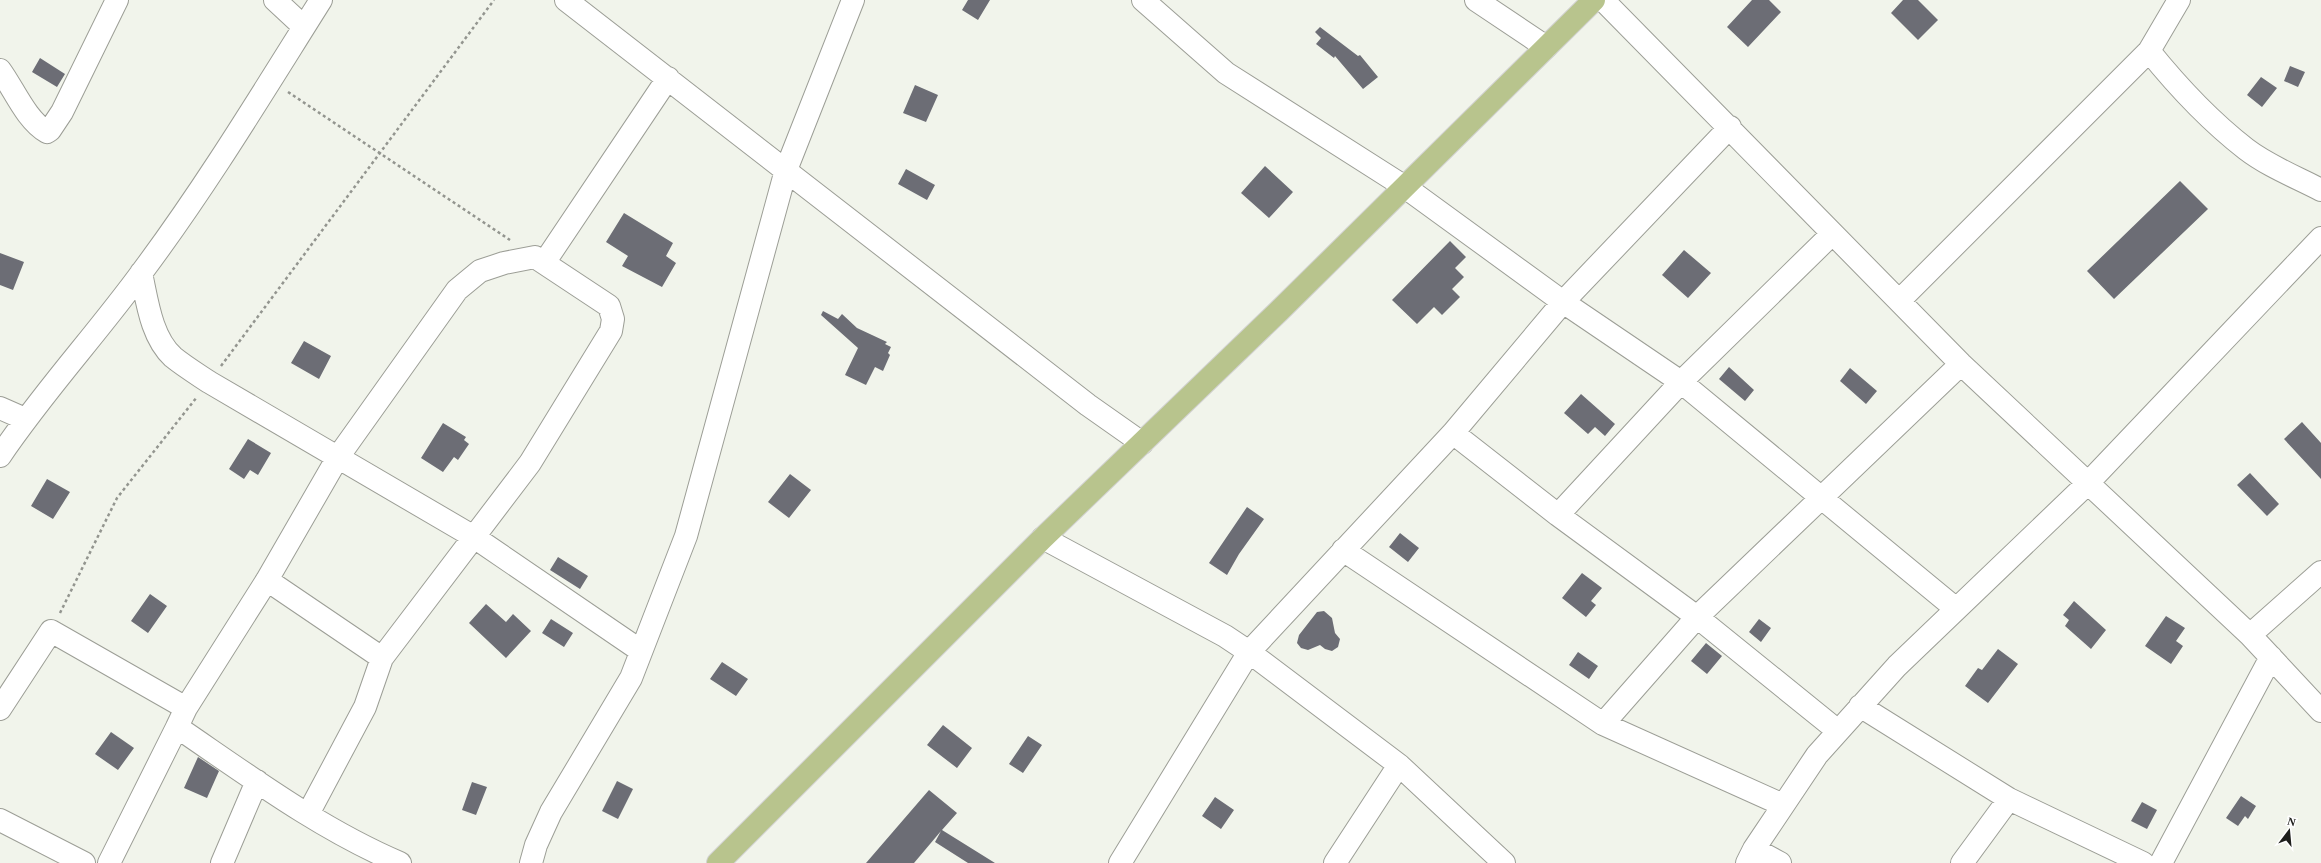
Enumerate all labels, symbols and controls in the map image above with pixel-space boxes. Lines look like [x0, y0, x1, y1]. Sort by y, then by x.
north arrow [2269, 811, 2309, 851]
text: N [2286, 815, 2297, 828]

